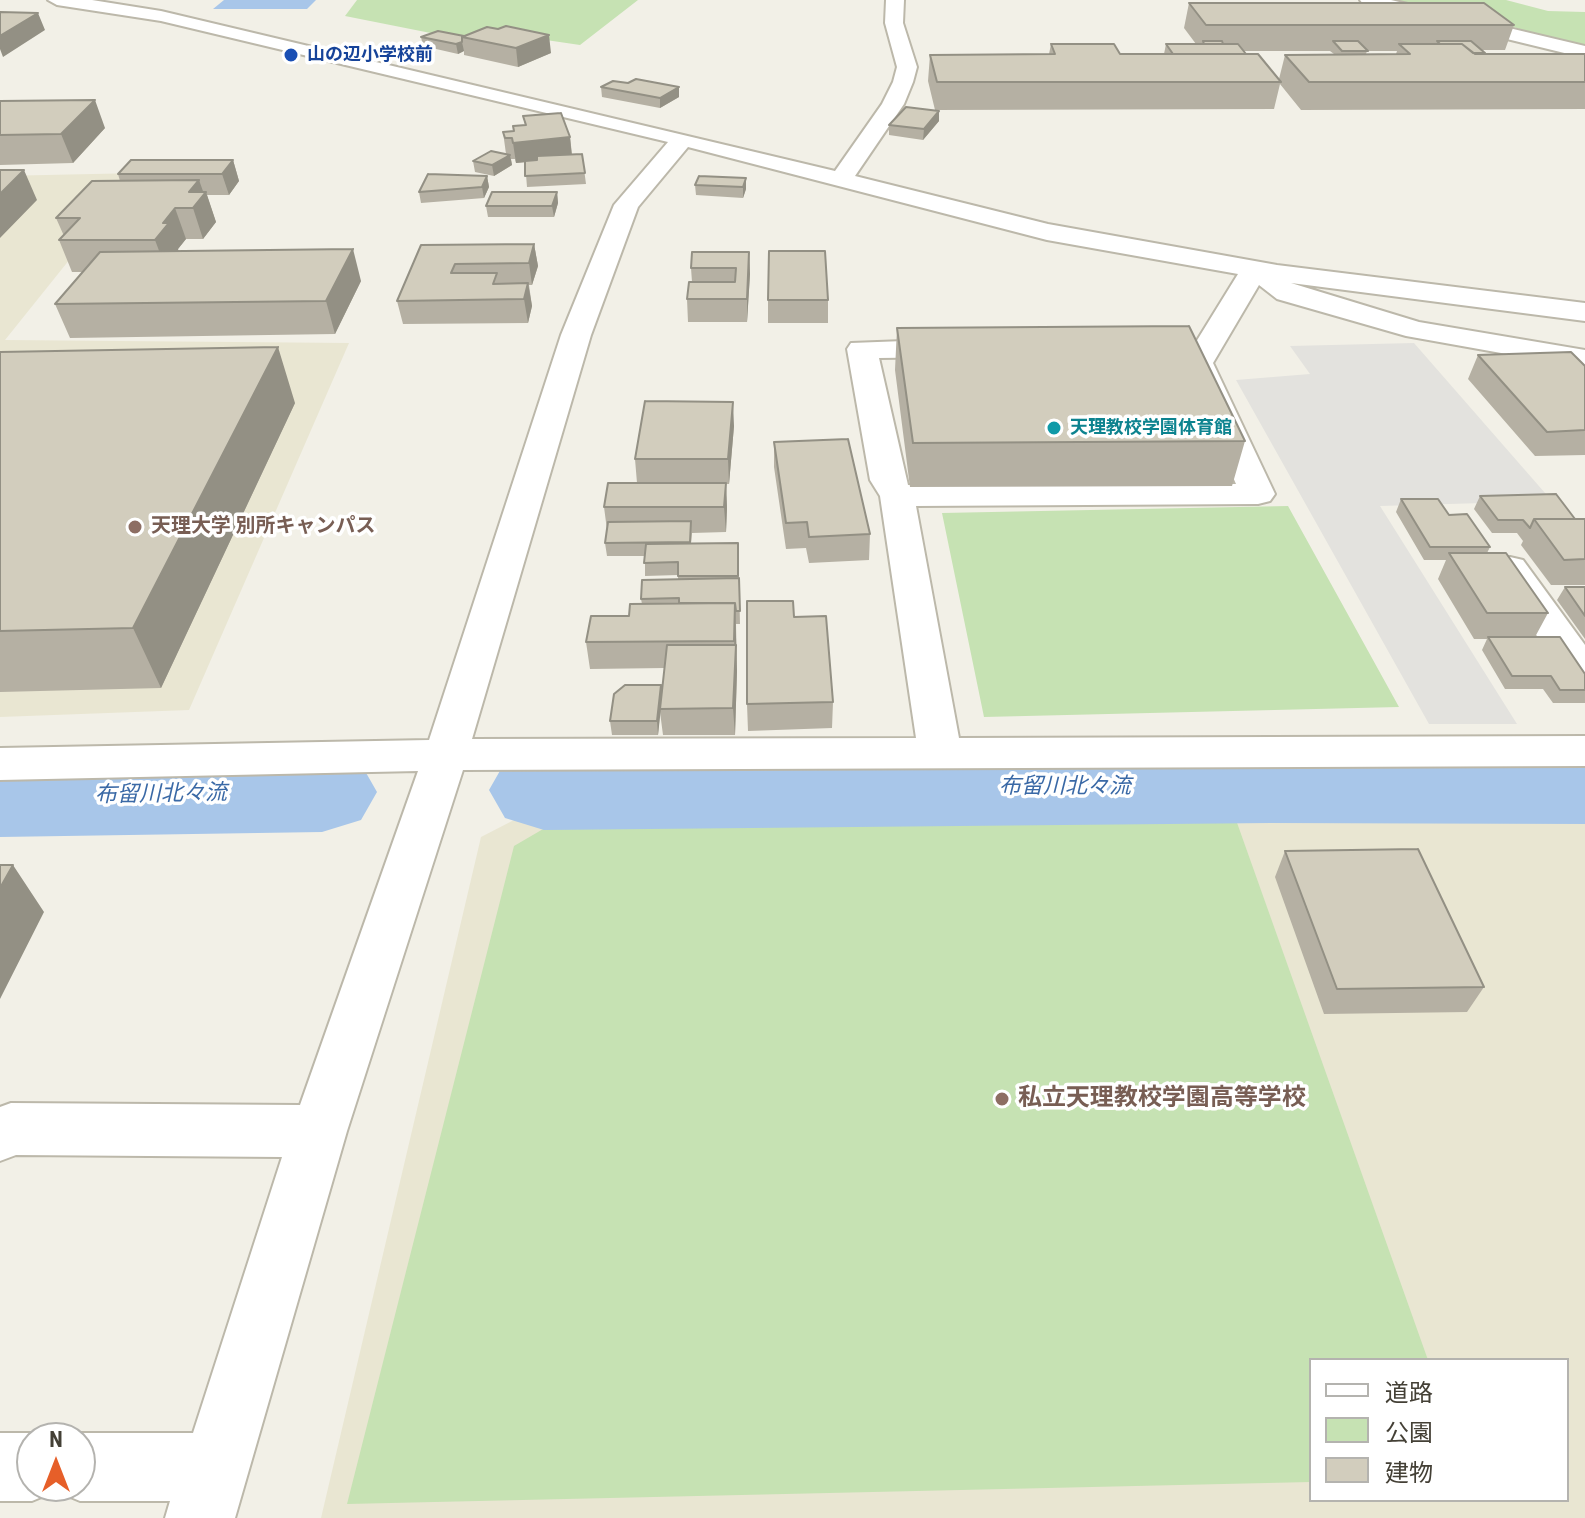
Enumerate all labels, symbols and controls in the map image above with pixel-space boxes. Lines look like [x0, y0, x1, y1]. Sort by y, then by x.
place label: 山の辺小学校前 [307, 44, 433, 66]
marker: 山の辺小学校前 [282, 46, 300, 64]
place label: 天理教校学園体育館 [1070, 417, 1232, 439]
marker: 天理教校学園体育館 [1045, 419, 1063, 437]
place label: 天理大学 別所キャンパス [151, 515, 376, 539]
marker: 天理大学 別所キャンパス [126, 518, 144, 536]
water label: 布留川北々流 [999, 774, 1131, 800]
water label: 布留川北々流 [95, 781, 227, 809]
place label: 私立天理教校学園高等学校 [1018, 1085, 1306, 1113]
marker: 私立天理教校学園高等学校 [993, 1090, 1011, 1108]
legend [1309, 1358, 1569, 1502]
text: 道路 [1385, 1379, 1433, 1407]
text: 公園 [1385, 1419, 1433, 1447]
north arrow [16, 1422, 96, 1502]
text: N [49, 1427, 63, 1452]
text: 建物 [1385, 1459, 1433, 1487]

